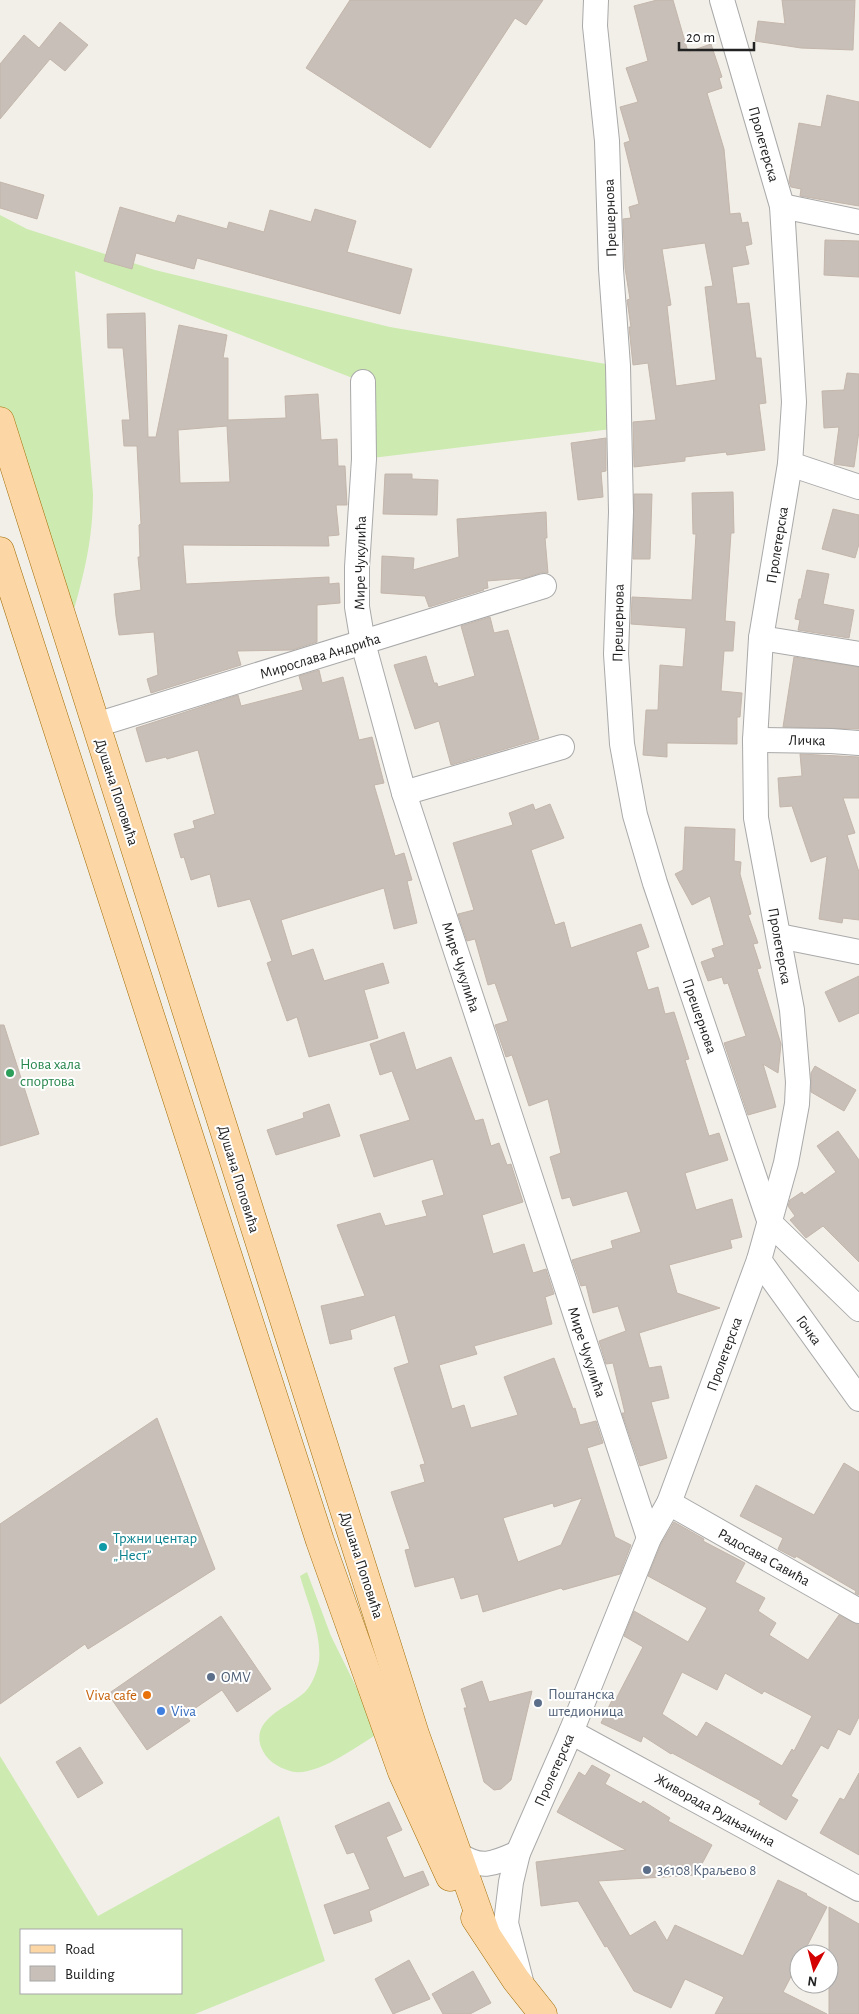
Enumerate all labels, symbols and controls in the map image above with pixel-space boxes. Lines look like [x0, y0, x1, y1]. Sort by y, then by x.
scale bar [679, 20, 754, 52]
text: 20 m [686, 30, 715, 45]
street label: Пролетерска [746, 105, 781, 184]
street label: Прешернова [602, 178, 619, 257]
street label: Пролетерска [764, 505, 791, 585]
street label: Мире Чукулића [352, 516, 369, 610]
street label: Прешернова [610, 584, 627, 662]
street label: Мирослава Андрића [258, 631, 382, 682]
street label: Личка [788, 733, 826, 748]
street label: Душана Поповића [92, 737, 141, 848]
street label: Пролетерска [765, 907, 794, 986]
street label: Мире Чукулића [439, 920, 482, 1014]
street label: Прешернова [680, 977, 719, 1056]
place label: Нова хала спортова [20, 1057, 81, 1089]
marker: Нова хала спортова [4, 1067, 16, 1079]
street label: Душана Поповића [215, 1124, 262, 1235]
street label: Мире Чукулића [565, 1305, 608, 1399]
street label: Гочка [793, 1313, 824, 1348]
street label: Пролетерска [704, 1315, 745, 1393]
street label: Душана Поповића [337, 1510, 386, 1621]
street label: Радосава Савића [715, 1526, 812, 1589]
place label: Тржни центар „Нест” [113, 1531, 198, 1563]
marker: Тржни центар „Нест” [97, 1541, 109, 1553]
place label: OMV [221, 1670, 251, 1685]
marker: OMV [205, 1671, 217, 1683]
place label: Поштанска штедионица [548, 1687, 624, 1719]
place label: Viva cafe [86, 1688, 137, 1703]
marker: Viva cafe [141, 1689, 153, 1701]
marker: Поштанска штедионица [532, 1697, 544, 1709]
place label: Viva [171, 1704, 196, 1719]
marker: Viva [155, 1705, 167, 1717]
street label: Пролетерска [532, 1732, 577, 1809]
street label: Живорада Рудњанина [652, 1771, 778, 1850]
place label: 36108 Краљево 8 [657, 1863, 756, 1878]
marker: 36108 Краљево 8 [641, 1864, 653, 1876]
legend [20, 1929, 182, 1994]
text: Road [65, 1942, 95, 1957]
north arrow [789, 1944, 839, 1994]
text: Building [65, 1967, 115, 1982]
text: N [807, 1973, 818, 1988]

